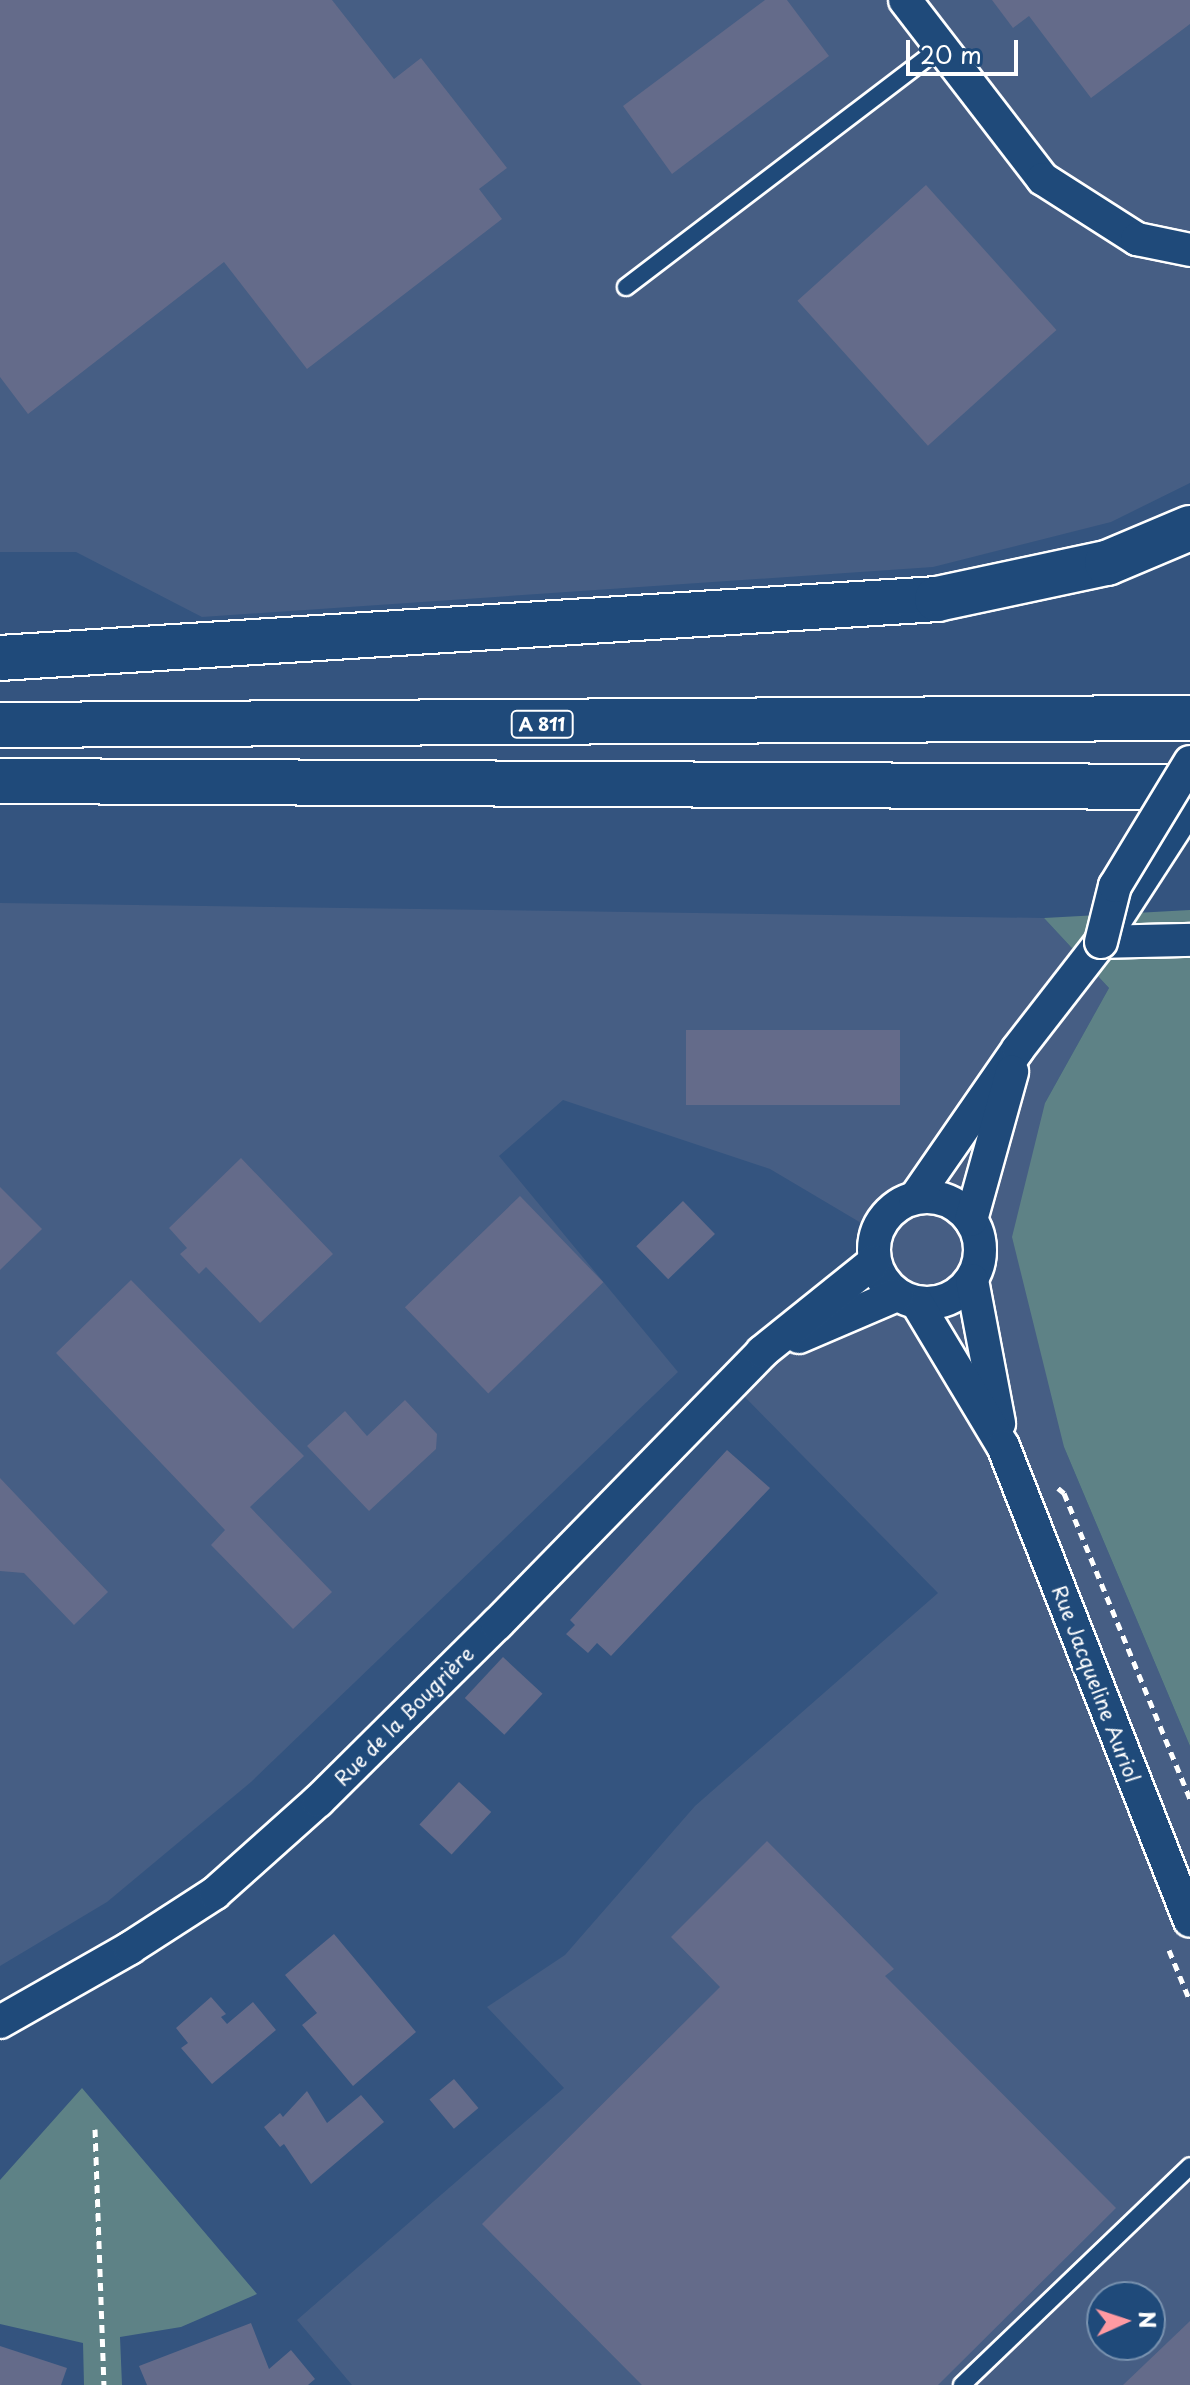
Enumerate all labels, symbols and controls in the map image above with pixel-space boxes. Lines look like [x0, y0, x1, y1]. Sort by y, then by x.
scale bar [910, 24, 1022, 74]
text: 20 m [920, 36, 982, 72]
road number: A 811 [510, 710, 574, 738]
street label: Rue Jacqueline Auriol [1047, 1581, 1145, 1787]
street label: Rue de la Bougrière [328, 1640, 480, 1792]
north arrow [1086, 2281, 1166, 2361]
text: N [1132, 2310, 1165, 2329]

